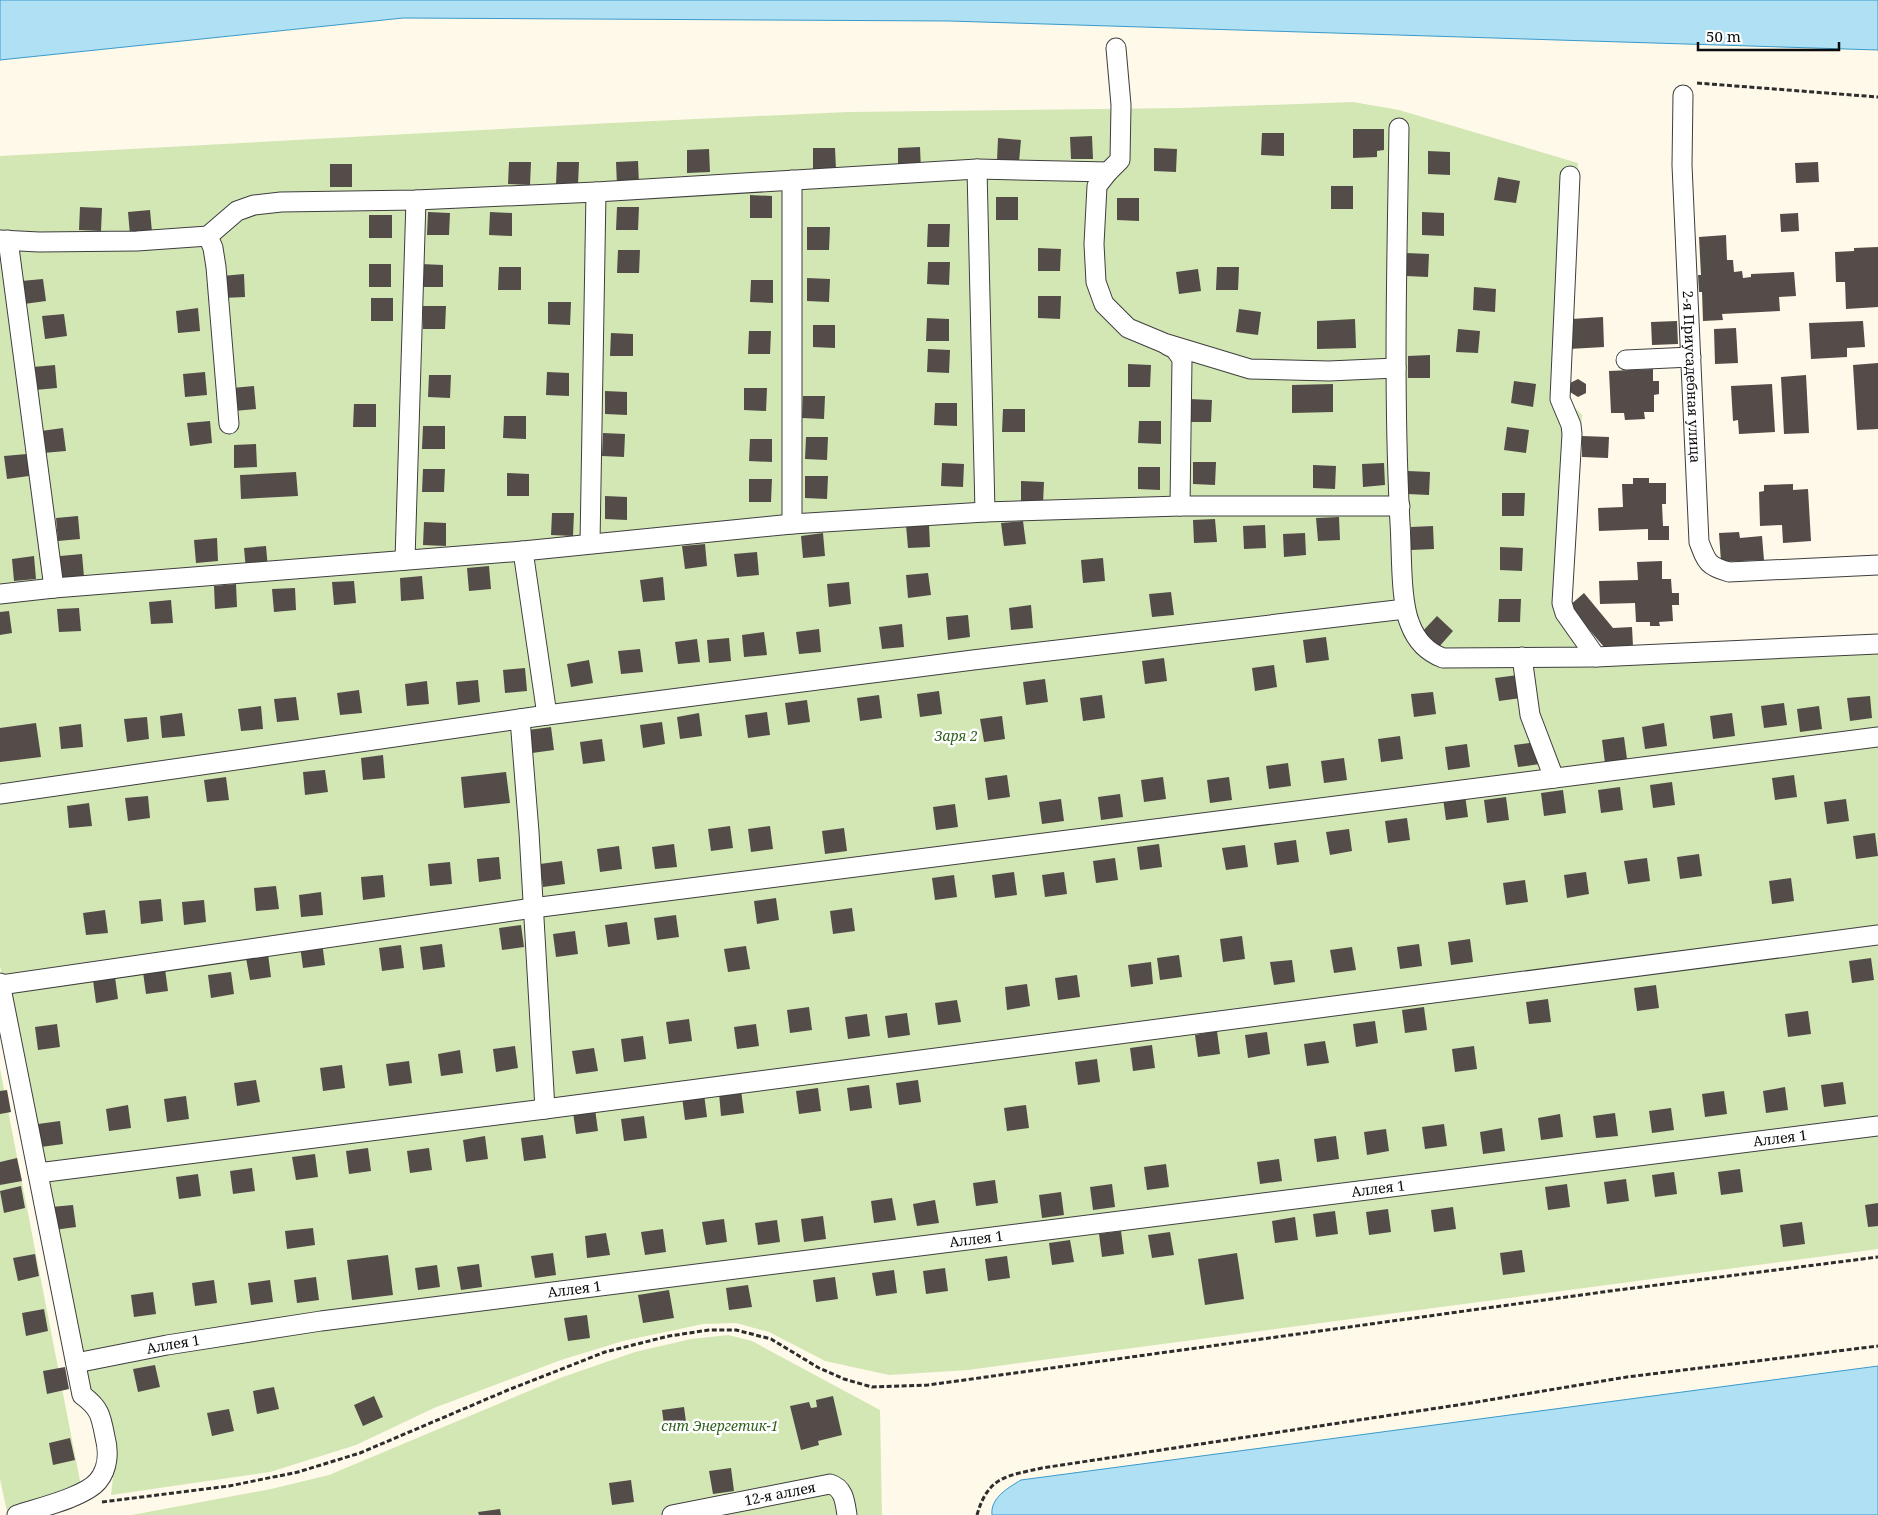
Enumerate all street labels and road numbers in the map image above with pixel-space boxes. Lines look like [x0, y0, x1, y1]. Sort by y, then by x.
street label: 2-я Приусадебная улица [1679, 290, 1705, 463]
street label: Аллея 1 [1752, 1125, 1808, 1151]
street label: Аллея 1 [1350, 1175, 1406, 1201]
street label: Аллея 1 [948, 1226, 1004, 1251]
street label: Аллея 1 [546, 1276, 602, 1302]
street label: Аллея 1 [145, 1330, 201, 1358]
street label: 12-я аллея [743, 1477, 817, 1510]

